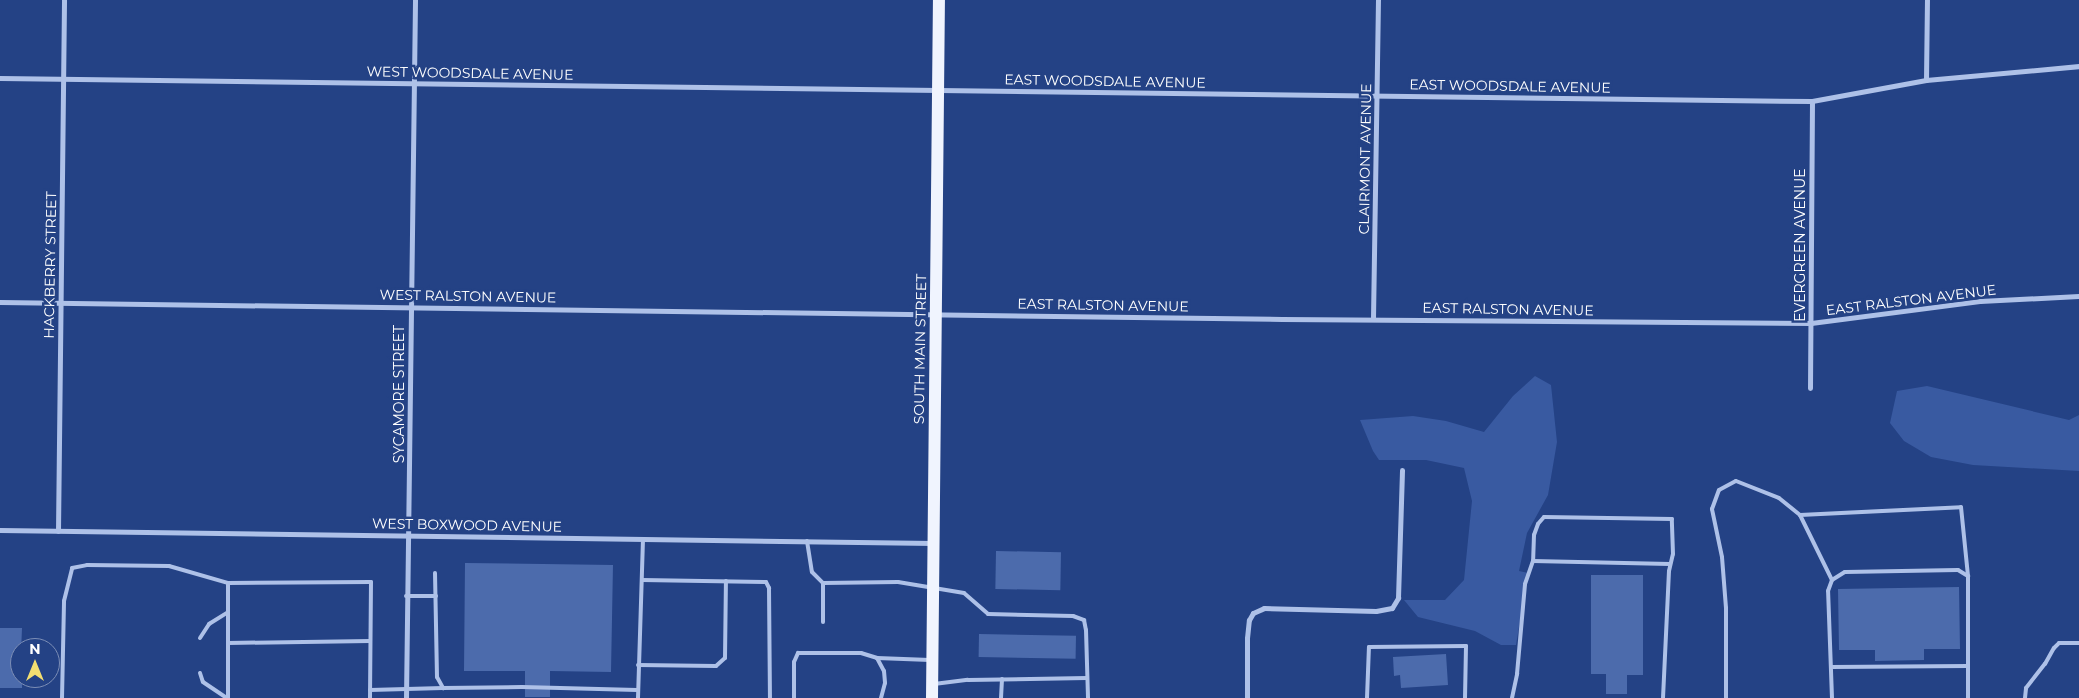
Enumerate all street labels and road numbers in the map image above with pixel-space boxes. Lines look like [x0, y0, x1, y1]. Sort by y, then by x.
street label: WEST WOODSDALE AVENUE [366, 63, 574, 83]
street label: EAST WOODSDALE AVENUE [1004, 71, 1206, 91]
street label: EAST WOODSDALE AVENUE [1409, 76, 1611, 96]
street label: CLAIRMONT AVENUE [1355, 83, 1375, 235]
street label: EVERGREEN AVENUE [1792, 168, 1808, 322]
street label: HACKBERRY STREET [40, 191, 60, 339]
street label: SOUTH MAIN STREET [910, 274, 930, 424]
street label: EAST RALSTON AVENUE [1825, 281, 1997, 319]
street label: WEST RALSTON AVENUE [380, 286, 556, 306]
street label: EAST RALSTON AVENUE [1017, 295, 1189, 315]
street label: EAST RALSTON AVENUE [1422, 299, 1594, 319]
street label: SYCAMORE STREET [391, 325, 407, 463]
street label: WEST BOXWOOD AVENUE [372, 515, 562, 535]

